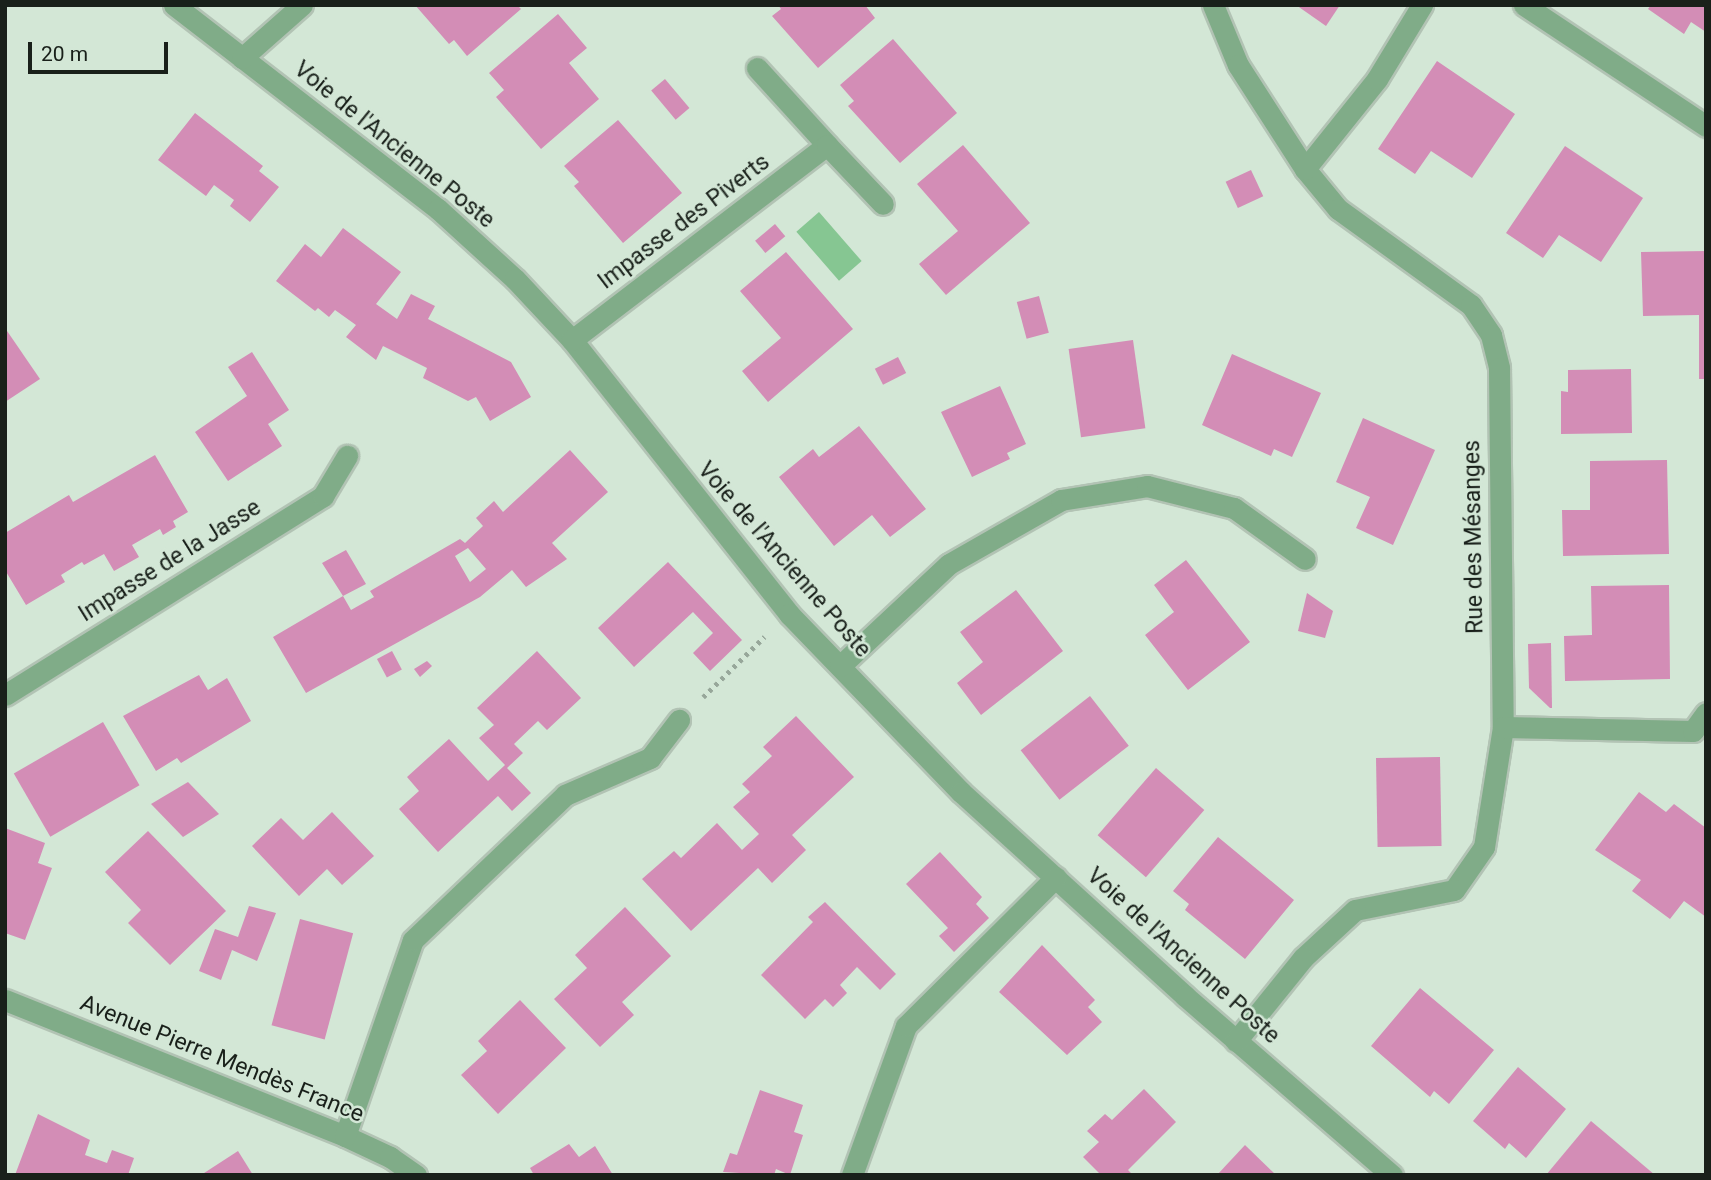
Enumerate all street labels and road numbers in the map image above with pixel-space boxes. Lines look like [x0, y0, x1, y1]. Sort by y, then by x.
street label: Voie de l'Ancienne Poste [288, 56, 500, 234]
street label: Impasse des Piverts [593, 149, 775, 295]
street label: Rue des Mésanges [1459, 440, 1489, 634]
street label: Voie de l'Ancienne Poste [692, 457, 876, 663]
street label: Impasse de la Jasse [74, 494, 266, 628]
street label: Voie de l'Ancienne Poste [1081, 862, 1285, 1050]
street label: Avenue Pierre Mendès France [76, 989, 368, 1129]

